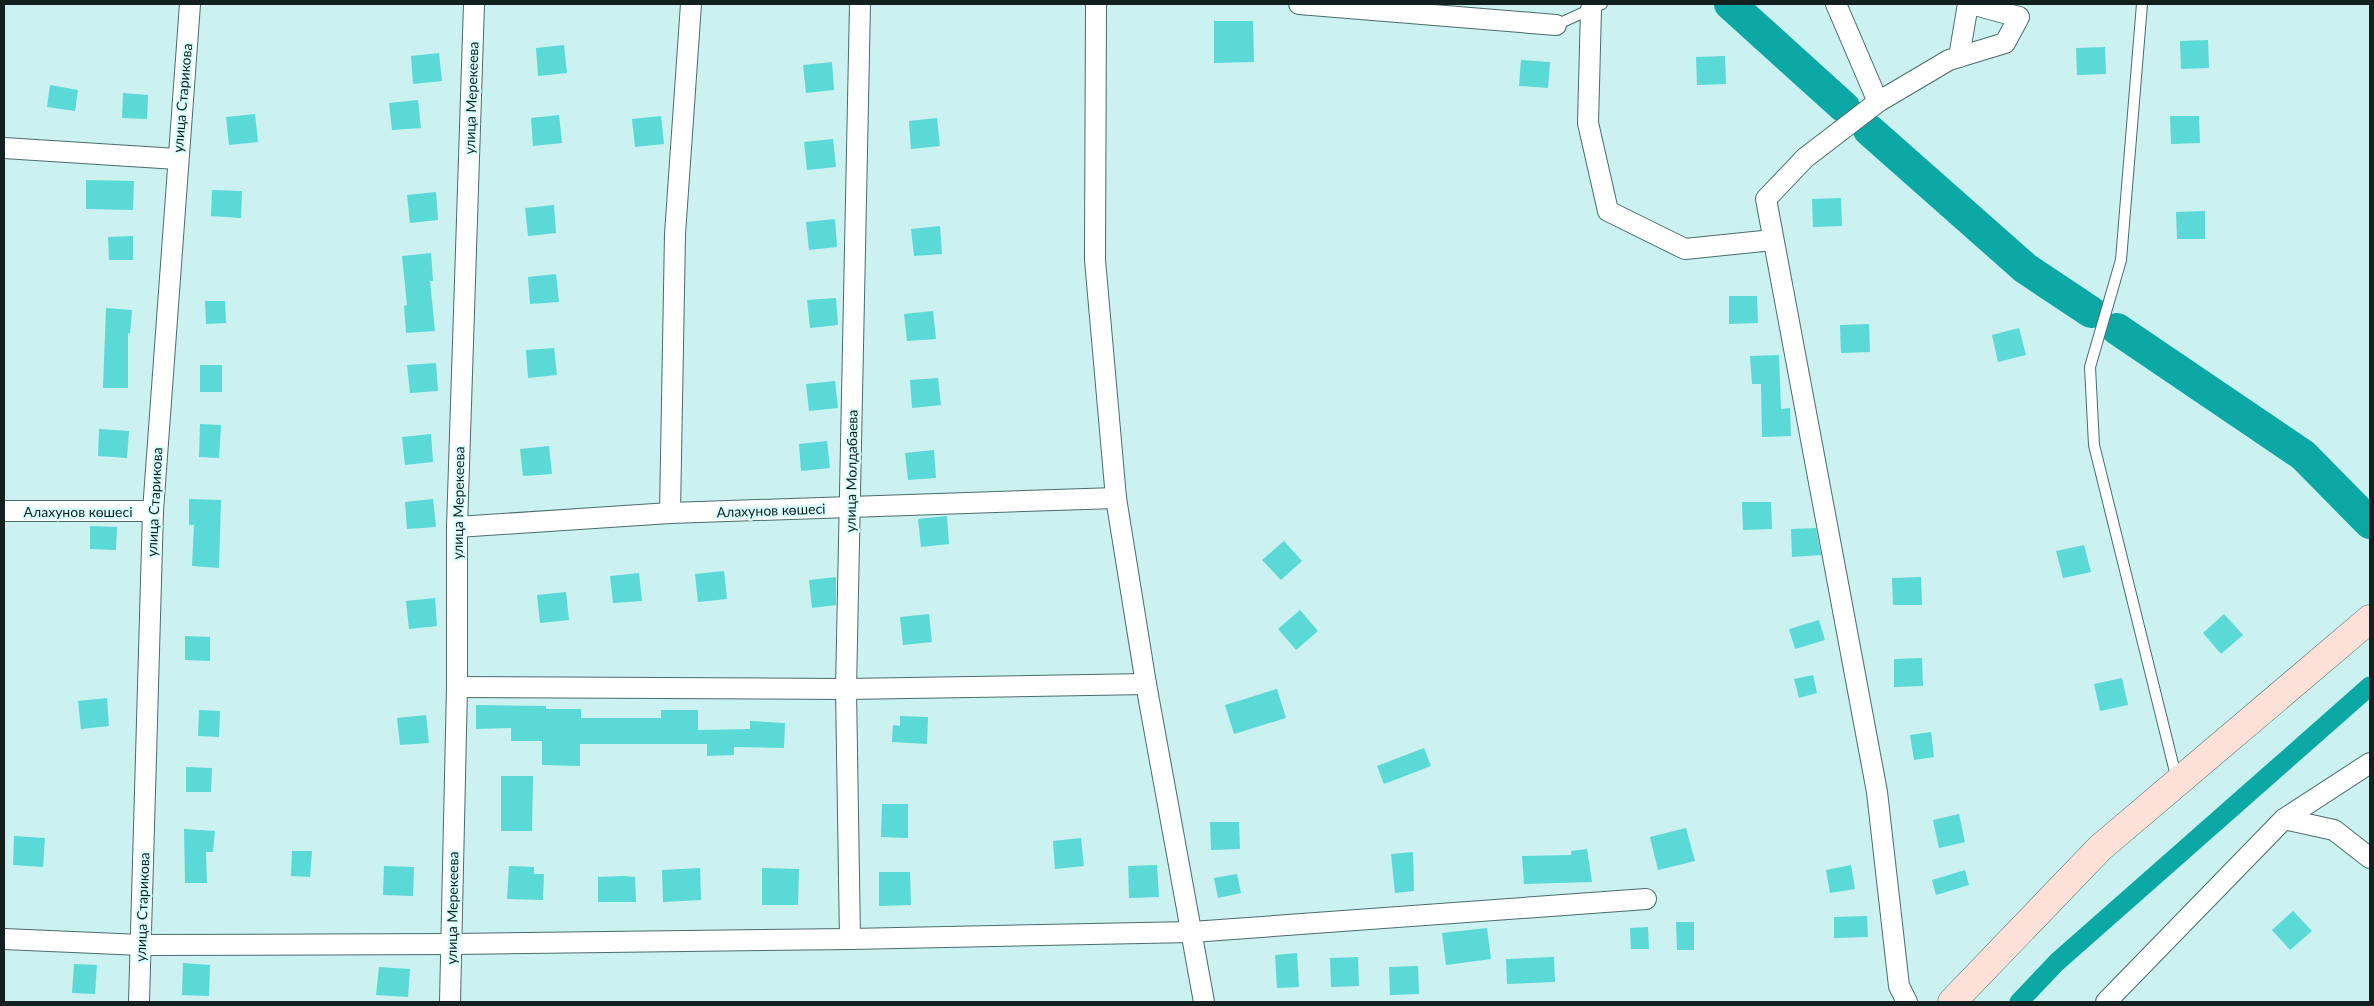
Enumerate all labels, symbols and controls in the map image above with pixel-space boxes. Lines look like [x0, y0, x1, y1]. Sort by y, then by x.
street label: улица Мерекеева [461, 41, 481, 155]
street label: улица Старикова [169, 43, 195, 153]
street label: улица Молдабаева [841, 410, 861, 532]
street label: улица Мерекеева [449, 446, 467, 560]
street label: улица Старикова [143, 447, 165, 557]
street label: Алахунов көшесі [716, 500, 826, 520]
street label: Алахунов көшесі [23, 503, 133, 520]
street label: улица Мерекеева [443, 851, 461, 965]
street label: улица Старикова [132, 852, 152, 962]

